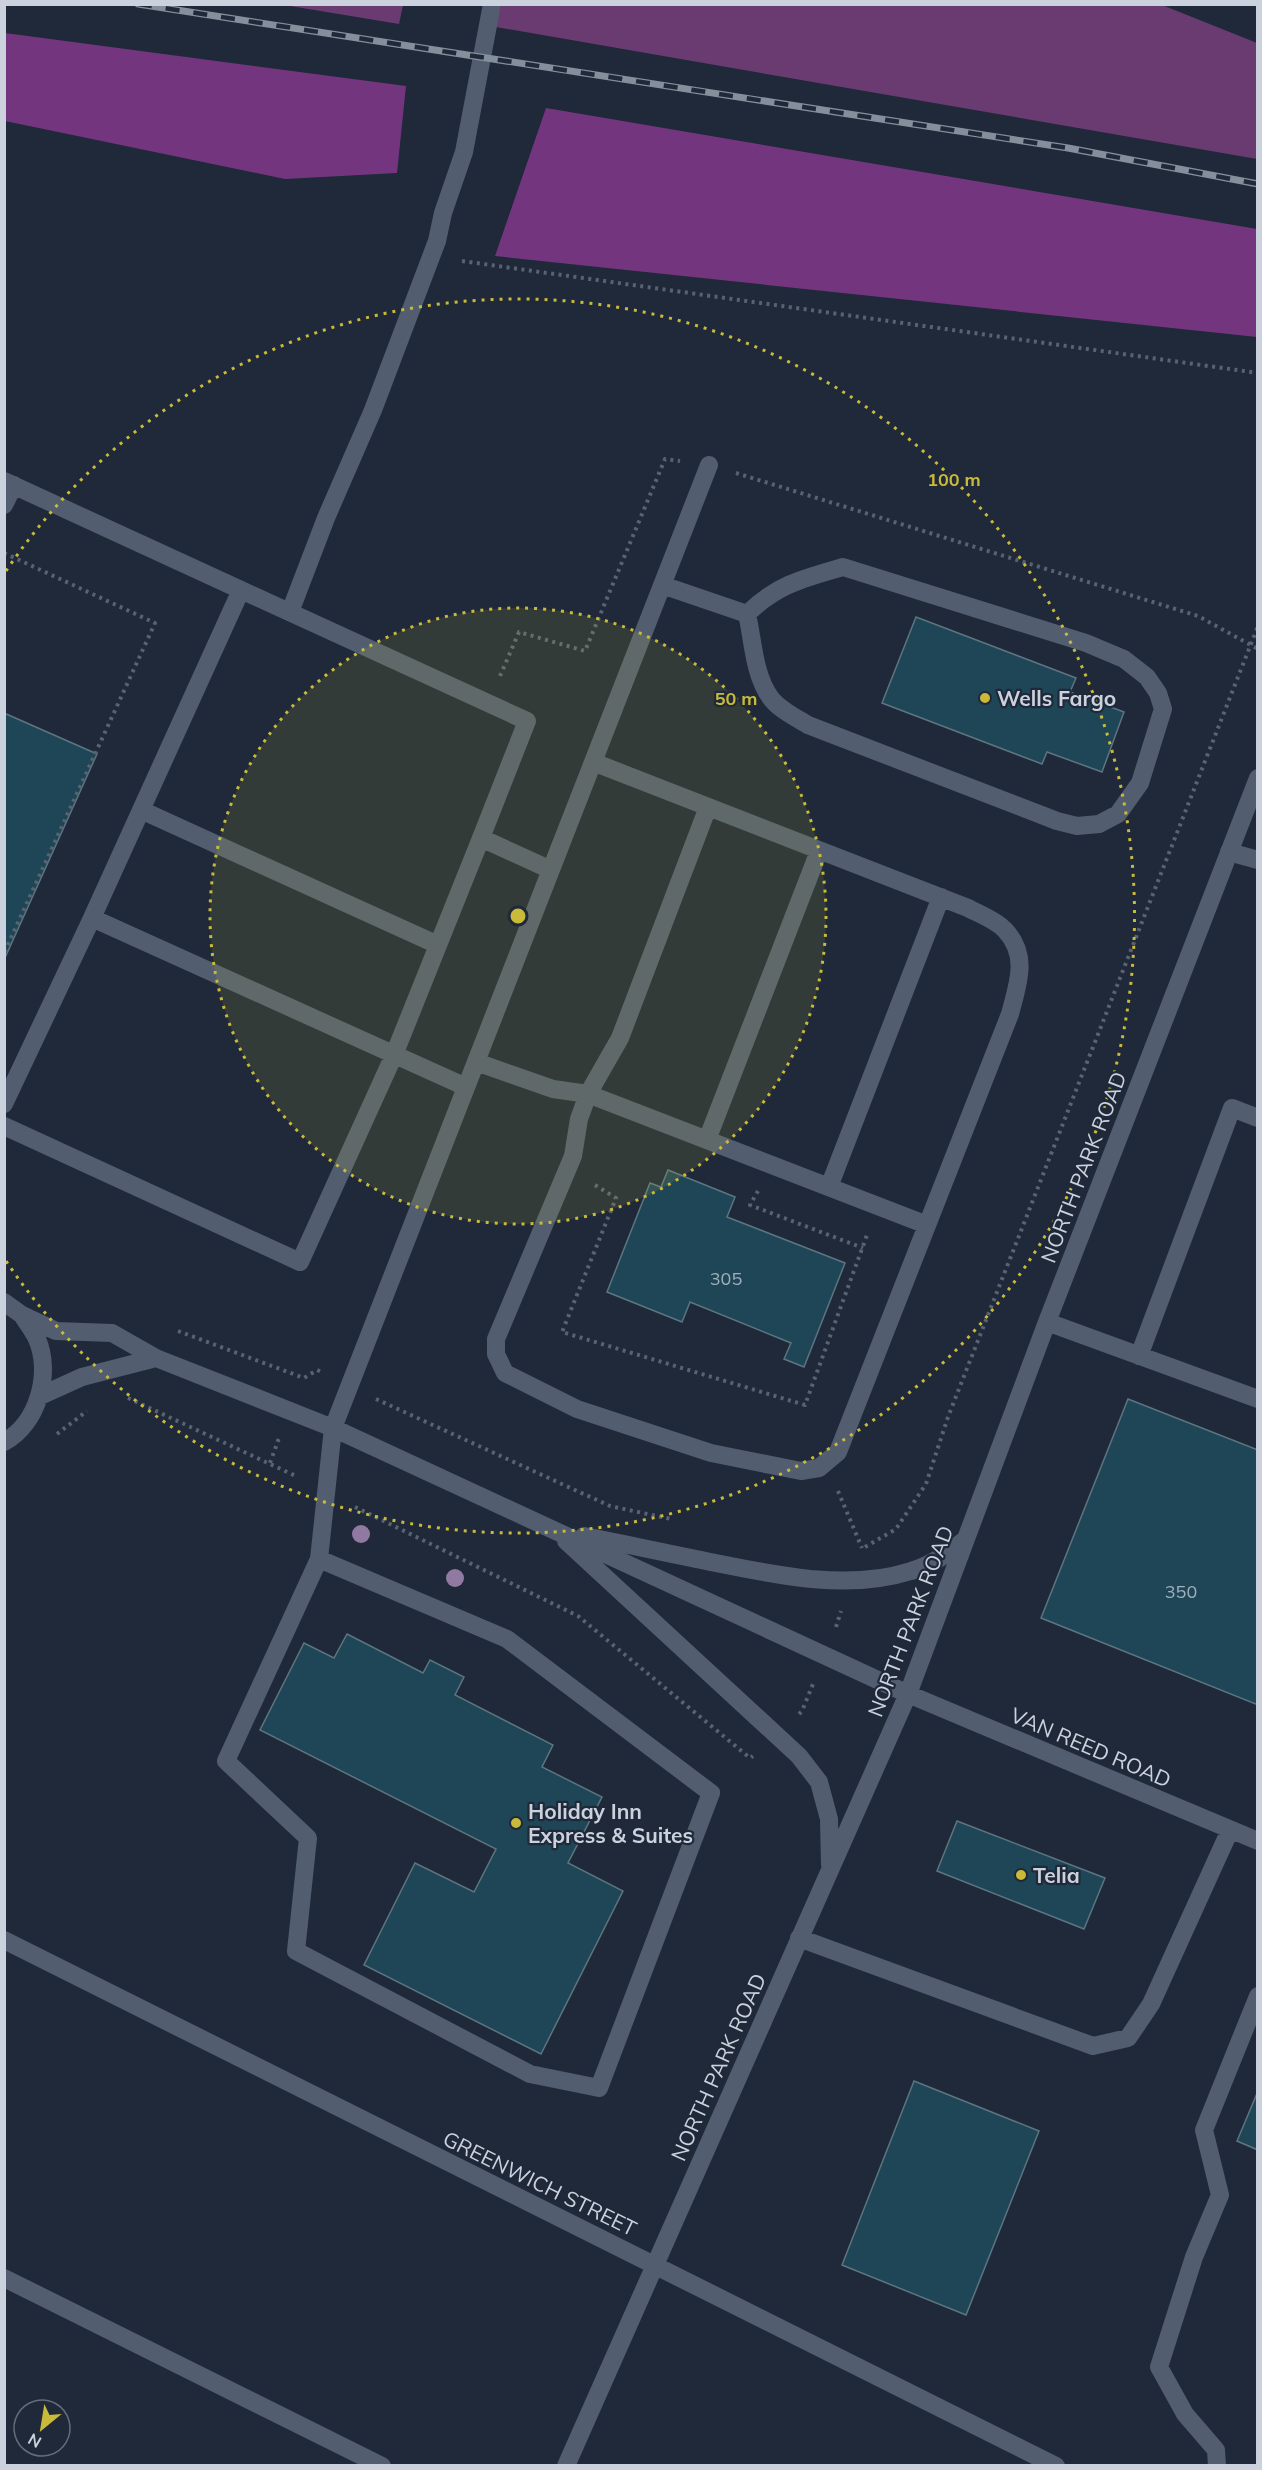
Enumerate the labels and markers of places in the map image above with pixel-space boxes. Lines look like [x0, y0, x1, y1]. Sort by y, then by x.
place label: Wells Fargo [997, 685, 1116, 711]
marker: Wells Fargo [978, 691, 992, 705]
centre of rings [508, 906, 528, 926]
place label: Holiday Inn Express & Suites [528, 1798, 693, 1848]
marker: Holiday Inn Express & Suites [509, 1816, 523, 1830]
place label: Telia [1033, 1862, 1080, 1888]
marker: Telia [1014, 1868, 1028, 1882]

